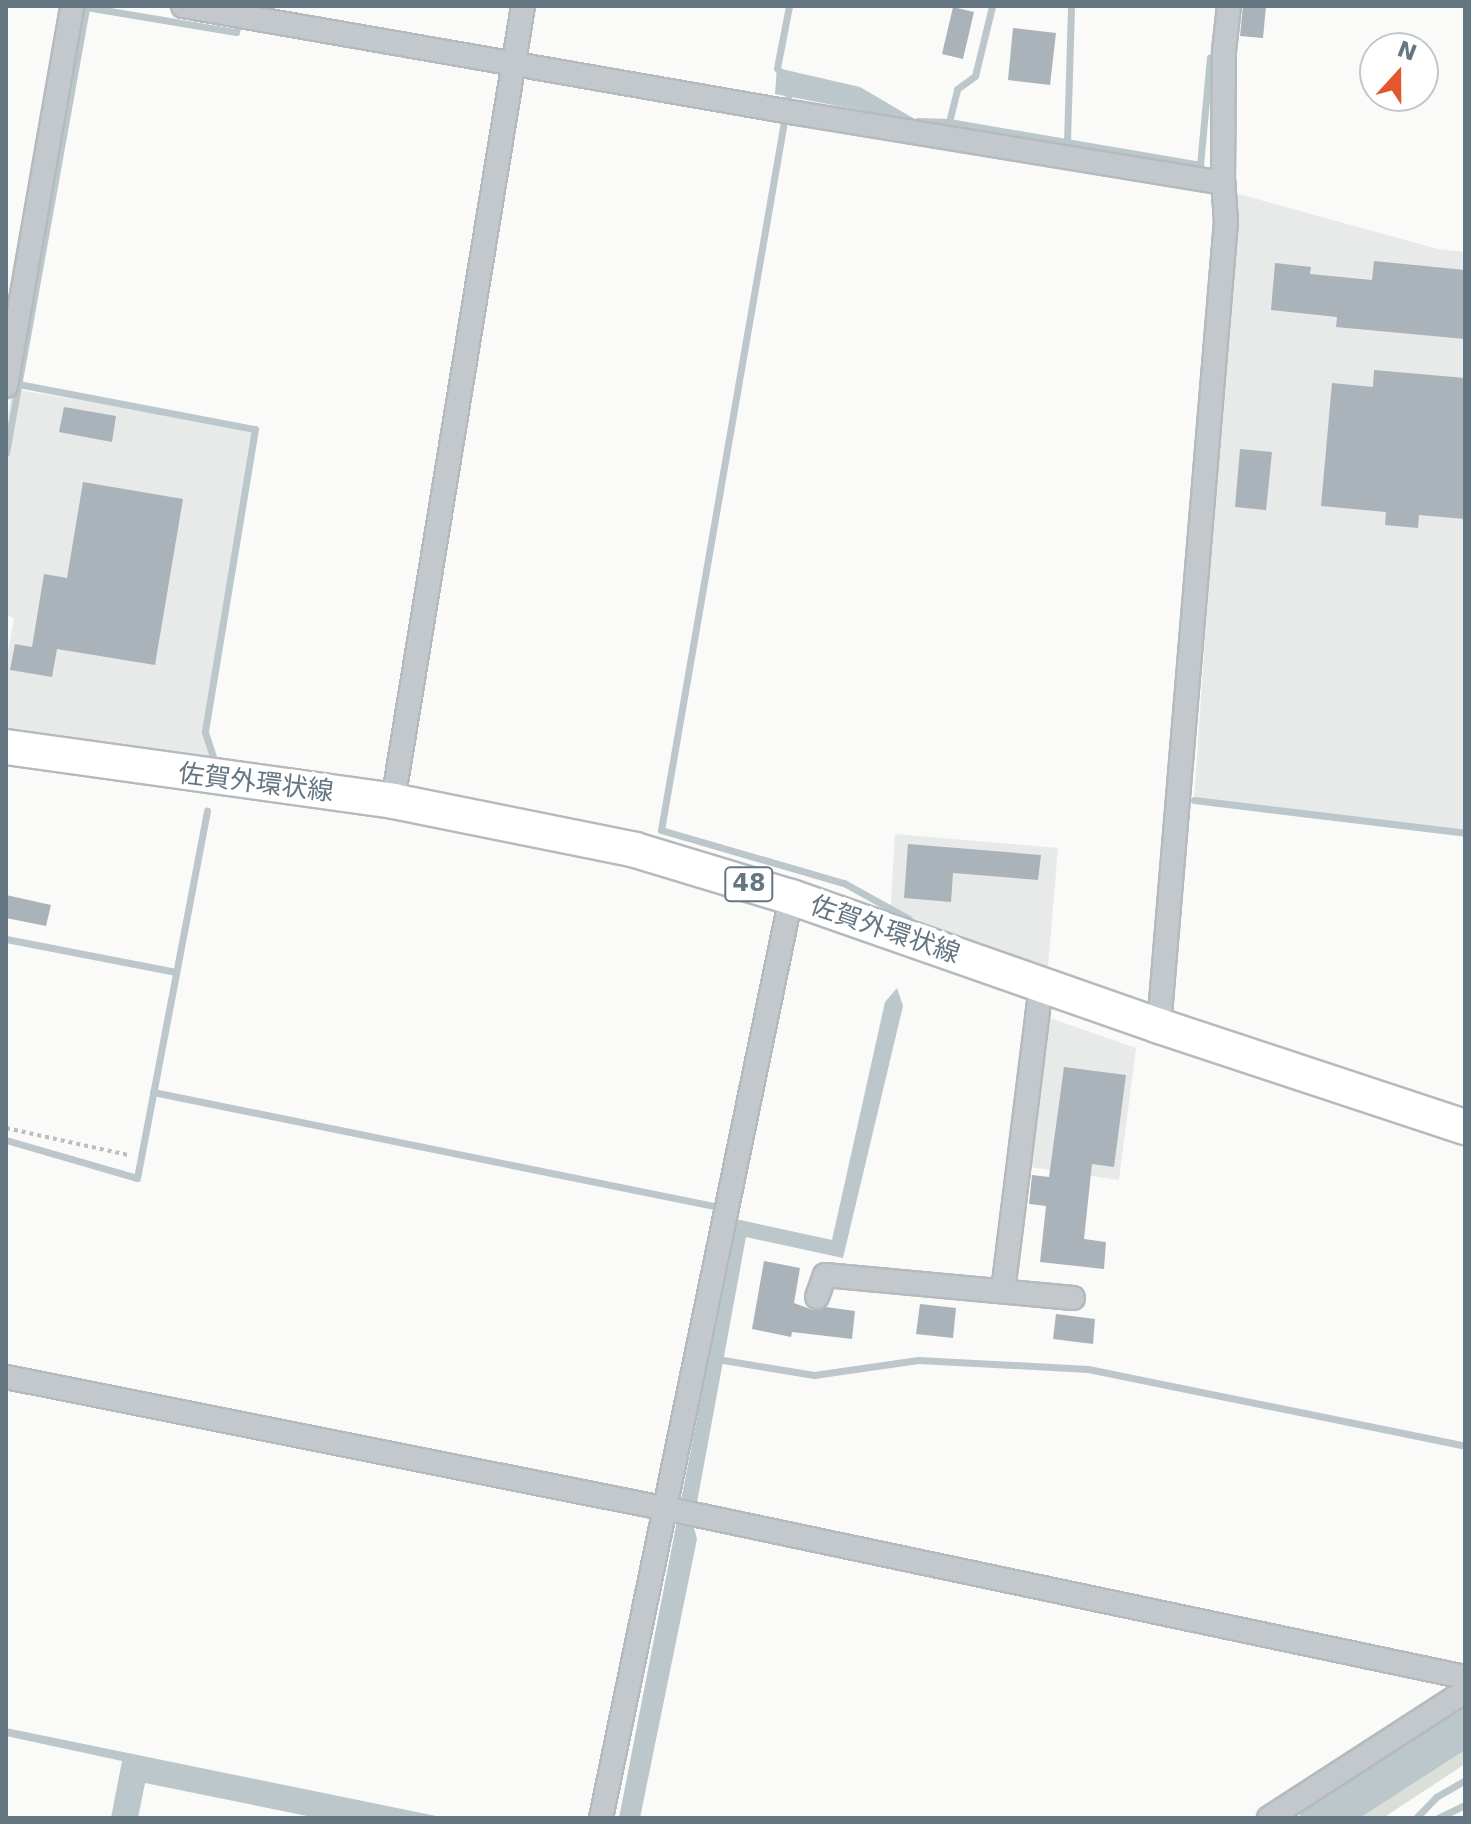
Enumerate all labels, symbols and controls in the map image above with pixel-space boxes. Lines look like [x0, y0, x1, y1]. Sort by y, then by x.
north arrow [1359, 32, 1439, 112]
text: N [1394, 36, 1420, 66]
street label: 佐賀外環状線 [177, 758, 335, 808]
road number: 48 [723, 864, 775, 904]
street label: 佐賀外環状線 [806, 890, 964, 970]

